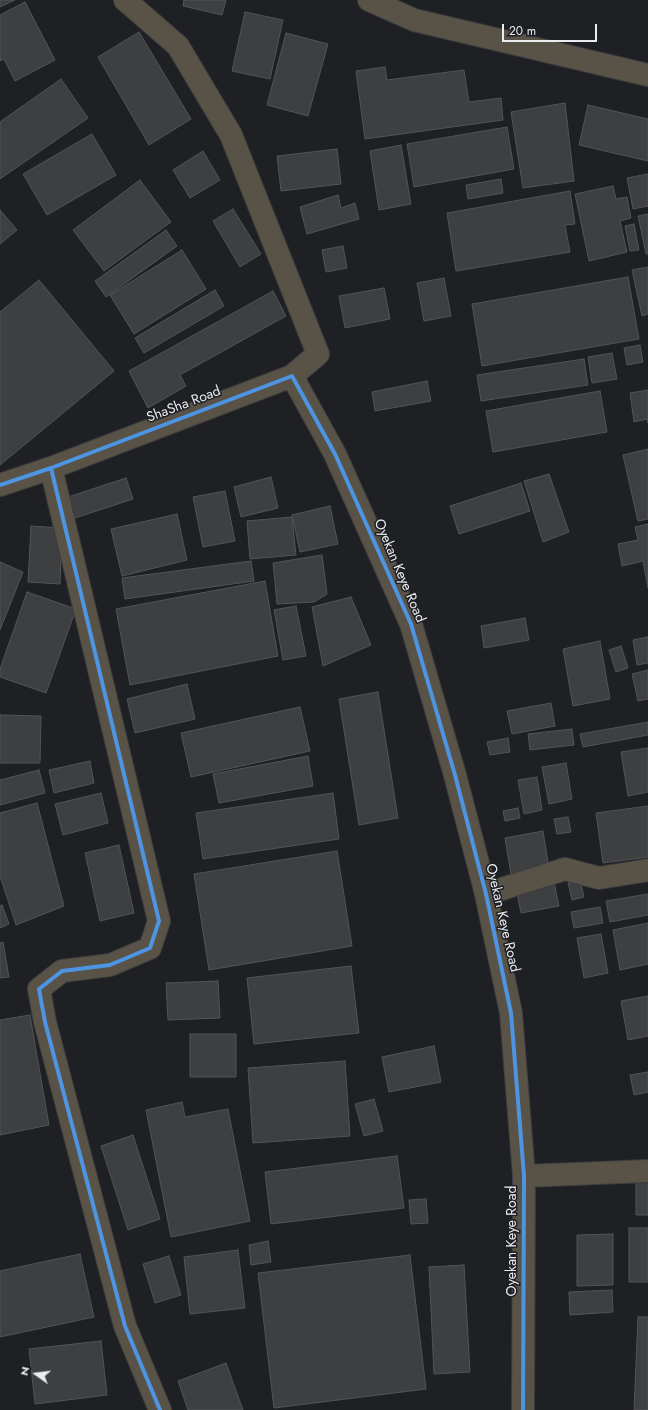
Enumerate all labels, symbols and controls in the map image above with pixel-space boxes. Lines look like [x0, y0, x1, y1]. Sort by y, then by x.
scale bar [504, 16, 599, 42]
text: 20 m [509, 22, 536, 40]
street label: ShaSha Road [145, 383, 223, 427]
street label: Oyekan Keye Road [370, 517, 428, 625]
street label: Oyekan Keye Road [481, 862, 523, 974]
street label: Oyekan Keye Road [505, 1186, 521, 1296]
north arrow [16, 1354, 56, 1394]
text: N [16, 1365, 33, 1377]

